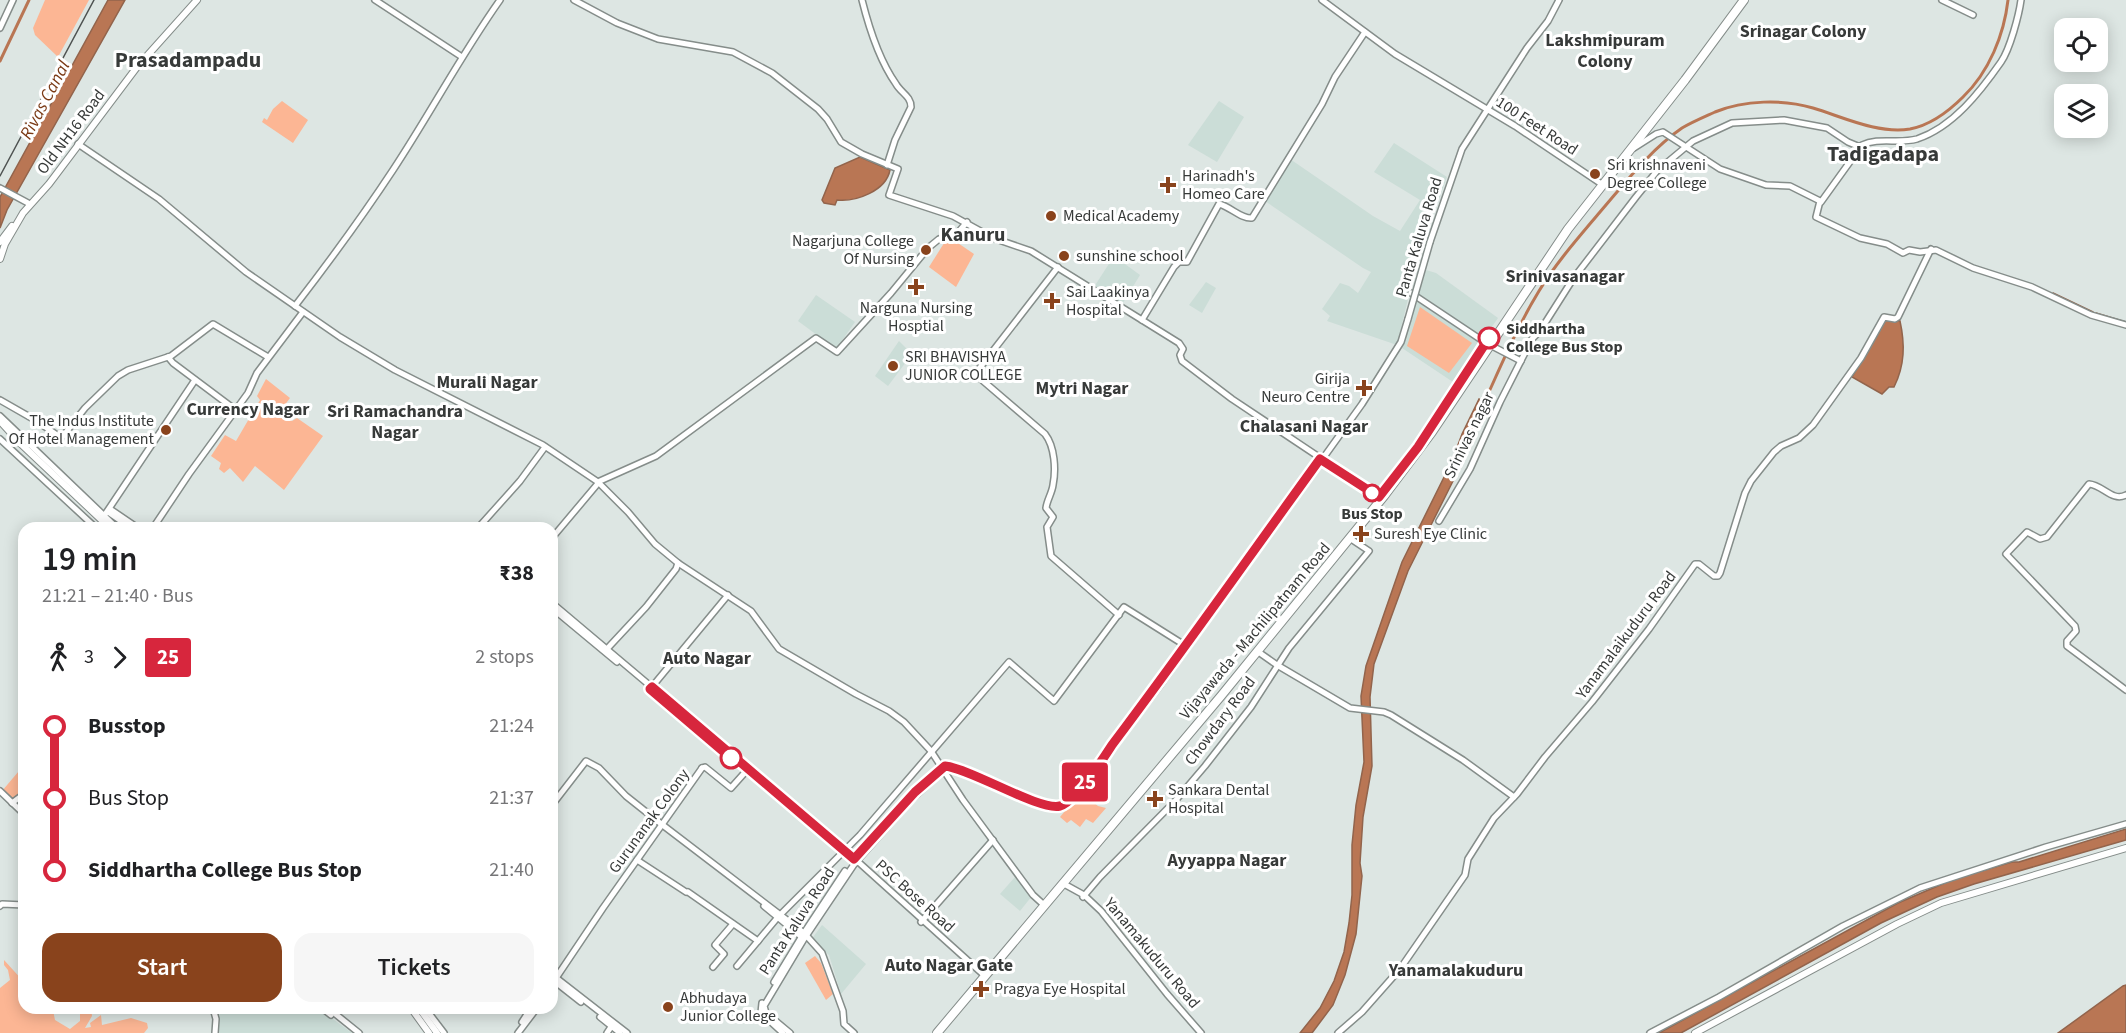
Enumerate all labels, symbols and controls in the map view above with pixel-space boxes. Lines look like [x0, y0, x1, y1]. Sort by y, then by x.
map controls [2054, 18, 2108, 138]
button: locate [2054, 18, 2108, 72]
district label: Srinagar Colony [1740, 19, 1867, 44]
district label: Lakshmipuram Colony [1545, 28, 1665, 74]
district label: Prasadampadu [115, 44, 261, 76]
water label: Rivas Canal [14, 56, 76, 144]
button: layers [2054, 84, 2108, 138]
street label: Old NH16 Road [32, 85, 110, 179]
street label: 100 Feet Road [1492, 91, 1582, 161]
district label: Tadigadapa [1827, 138, 1939, 170]
place label: Sri krishnaveni Degree College [1607, 154, 1707, 194]
place label: Harinadh's Homeo Care [1182, 165, 1265, 205]
marker: Sri krishnaveni Degree College [1588, 167, 1602, 181]
street label: Panta Kaluva Road [1390, 174, 1448, 300]
marker: Harinadh's Homeo Care [1159, 176, 1177, 194]
place label: Medical Academy [1063, 205, 1180, 227]
marker: Medical Academy [1044, 209, 1058, 223]
district label: Kanuru [941, 221, 1005, 249]
place label: Nagarjuna College Of Nursing [792, 230, 914, 270]
marker: Nagarjuna College Of Nursing [919, 243, 933, 257]
place label: sunshine school [1076, 245, 1184, 267]
marker: sunshine school [1057, 249, 1071, 263]
district label: Srinivasanagar [1505, 264, 1625, 289]
marker: Narguna Nursing Hosptial [907, 278, 925, 296]
place label: Sai Laakinya Hospital [1066, 281, 1149, 321]
marker: Sai Laakinya Hospital [1043, 292, 1061, 310]
place label: Narguna Nursing Hosptial [860, 297, 972, 337]
place label: Siddhartha College Bus Stop [1506, 318, 1623, 358]
marker: Siddhartha College Bus Stop [1478, 327, 1500, 349]
place label: SRI BHAVISHYA JUNIOR COLLEGE [905, 346, 1022, 386]
marker: SRI BHAVISHYA JUNIOR COLLEGE [886, 359, 900, 373]
place label: Girija Neuro Centre [1261, 368, 1350, 408]
district label: Murali Nagar [436, 370, 538, 395]
district label: Mytri Nagar [1035, 376, 1129, 401]
marker: Girija Neuro Centre [1355, 379, 1373, 397]
street label: Srinivas nagar [1438, 387, 1500, 482]
district label: Currency Nagar [186, 397, 310, 422]
district label: Sri Ramachandra Nagar [327, 399, 463, 445]
place label: The Indus Institute Of Hotel Management [9, 410, 155, 450]
district label: Chalasani Nagar [1240, 414, 1369, 439]
marker: The Indus Institute Of Hotel Management [159, 423, 173, 437]
marker: Bus Stop [1363, 484, 1381, 502]
place label: Bus Stop [1341, 503, 1403, 525]
place label: Suresh Eye Clinic [1374, 523, 1487, 545]
marker: Suresh Eye Clinic [1352, 525, 1370, 543]
text: 19 min [42, 536, 137, 583]
street label: Vijayawada - Machilipatnam Road [1174, 538, 1336, 724]
text: ₹38 [499, 557, 534, 589]
street label: Yanamalaikuduru Road [1570, 567, 1681, 704]
text: 21:21 – 21:40 · Bus [42, 582, 193, 610]
icon: walk [42, 641, 75, 674]
icon: forward [103, 641, 136, 674]
text: 25 [157, 642, 179, 672]
text: 3 [84, 643, 94, 671]
text: 2 stops [475, 643, 534, 671]
district label: Auto Nagar [662, 646, 752, 671]
street label: Chowdary Road [1179, 672, 1261, 770]
text: Busstop [88, 710, 166, 742]
text: 21:24 [489, 712, 534, 740]
unlabelled marker [720, 747, 742, 769]
line badge: 25 [1058, 762, 1112, 802]
street label: Gurunanak Colony [604, 764, 695, 878]
text: 25 [1074, 767, 1096, 797]
place label: Sankara Dental Hospital [1168, 779, 1269, 819]
text: Bus Stop [88, 782, 169, 814]
text: 21:37 [489, 784, 534, 812]
marker: Sankara Dental Hospital [1146, 790, 1164, 808]
district label: Ayyappa Nagar [1167, 848, 1287, 873]
text: Siddhartha College Bus Stop [88, 854, 362, 886]
street label: PSC Bose Road [870, 854, 960, 938]
text: 21:40 [489, 856, 534, 884]
street label: Panta Kaluva Road [754, 863, 840, 979]
street label: Yanamakuduru Road [1098, 892, 1205, 1013]
button: Start [42, 933, 282, 1002]
button: Tickets [294, 933, 534, 1002]
district label: Auto Nagar Gate [884, 953, 1013, 978]
district label: Yanamalakuduru [1388, 958, 1523, 983]
place label: Pragya Eye Hospital [994, 978, 1126, 1000]
marker: Pragya Eye Hospital [972, 980, 990, 998]
place label: Abhudaya Junior College [680, 987, 776, 1027]
marker: Abhudaya Junior College [661, 1000, 675, 1014]

